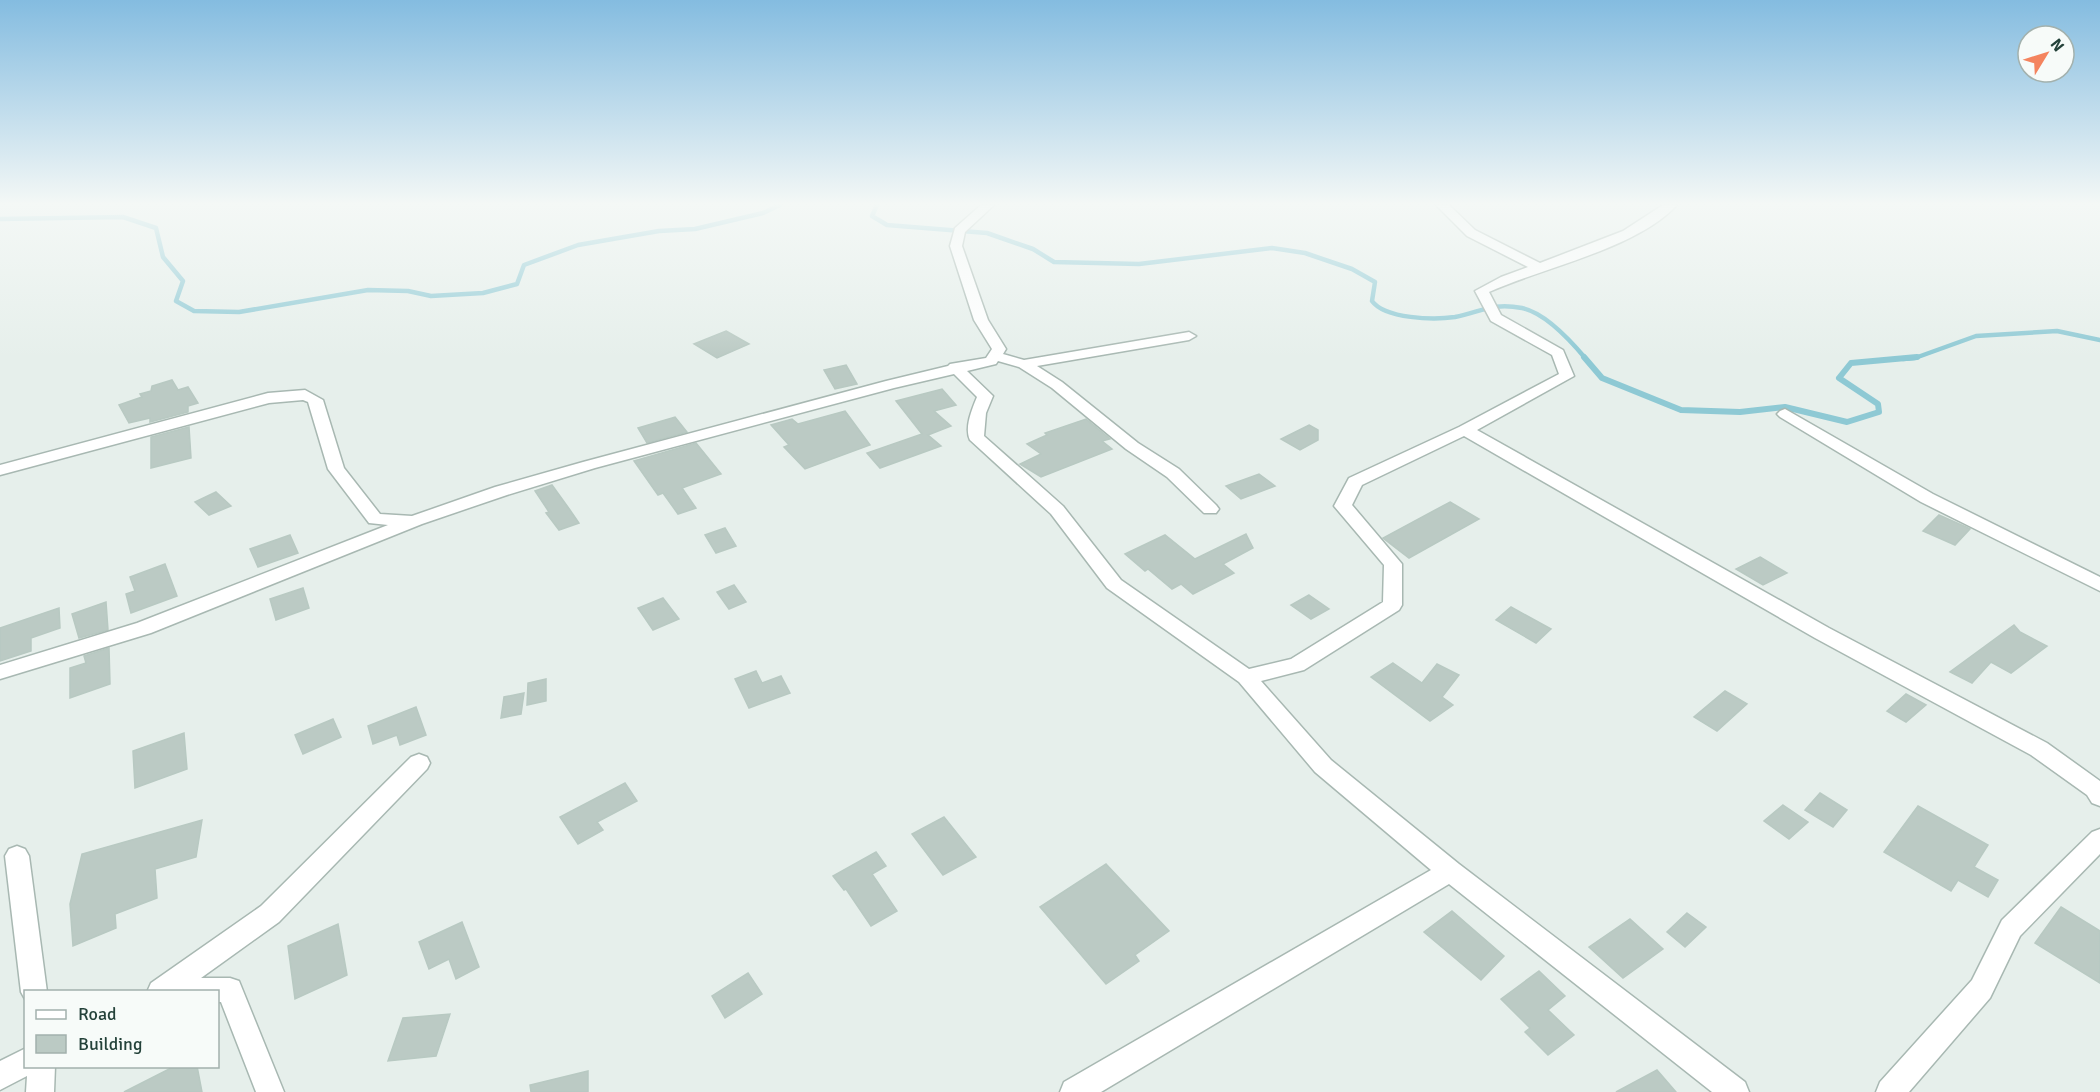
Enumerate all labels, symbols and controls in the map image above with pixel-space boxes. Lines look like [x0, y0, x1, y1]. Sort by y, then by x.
north arrow [2016, 24, 2076, 84]
text: N [2046, 35, 2068, 56]
legend [24, 990, 219, 1068]
text: Road [78, 1003, 117, 1025]
text: Building [78, 1033, 142, 1055]

